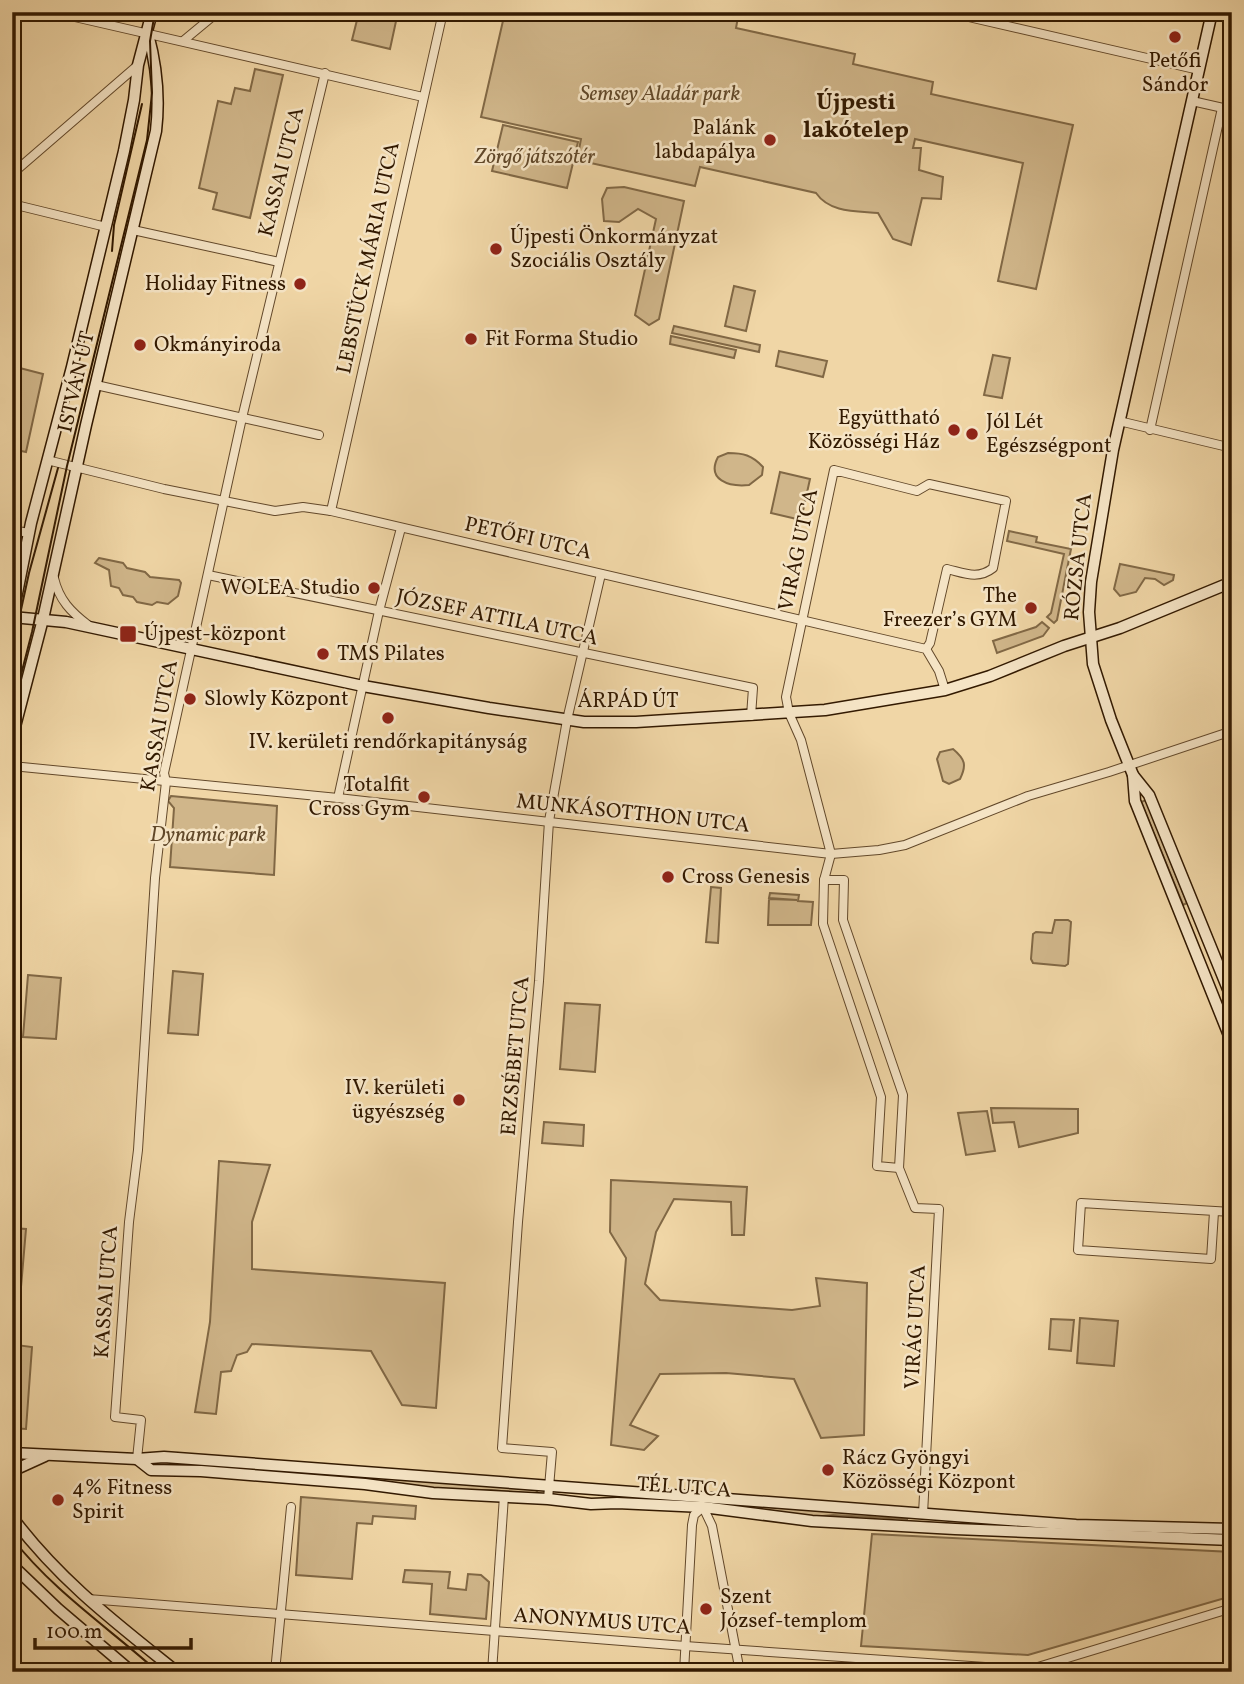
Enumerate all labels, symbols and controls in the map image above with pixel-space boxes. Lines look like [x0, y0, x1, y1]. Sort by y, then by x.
marker: Petőfi Sándor [1167, 29, 1183, 45]
place label: Petőfi Sándor [1142, 47, 1208, 100]
park label: Semsey Aladár park [580, 80, 740, 109]
district label: Újpesti lakótelep [803, 86, 909, 148]
street label: KASSAI UTCA [252, 104, 312, 240]
place label: Palánk labdapálya [655, 114, 757, 167]
marker: Palánk labdapálya [762, 132, 778, 148]
street label: LEBSTÜCK MÁRIA UTCA [330, 139, 408, 377]
park label: Zörgő játszótér [474, 143, 595, 172]
place label: Újpesti Önkormányzat Szociális Osztály [510, 223, 718, 276]
marker: Újpesti Önkormányzat Szociális Osztály [488, 241, 504, 257]
place label: Holiday Fitness [145, 270, 286, 299]
marker: Holiday Fitness [292, 276, 308, 292]
place label: Fit Forma Studio [485, 325, 638, 354]
street label: ISTVÁN ÚT [51, 329, 103, 435]
place label: Okmányiroda [154, 331, 282, 360]
marker: Fit Forma Studio [463, 331, 479, 347]
marker: Okmányiroda [132, 337, 148, 353]
place label: Együttható Közösségi Ház [808, 404, 940, 457]
place label: Jól Lét Egészségpont [986, 408, 1112, 461]
marker: Együttható Közösségi Ház [946, 422, 962, 438]
marker: Jól Lét Egészségpont [964, 426, 980, 442]
street label: VIRÁG UTCA [772, 486, 826, 614]
street label: RÓZSA UTCA [1058, 492, 1100, 622]
street label: PETŐFI UTCA [462, 510, 595, 568]
place label: WOLEA Studio [221, 574, 360, 603]
marker: WOLEA Studio [366, 580, 382, 596]
street label: JÓZSEF ATTILA UTCA [393, 582, 601, 654]
place label: The Freezer’s GYM [883, 582, 1017, 635]
marker: The Freezer’s GYM [1023, 600, 1039, 616]
place label: Újpest-központ [144, 620, 286, 649]
marker: Újpest-központ [118, 624, 138, 644]
place label: TMS Pilates [337, 640, 445, 669]
marker: TMS Pilates [315, 646, 331, 662]
street label: KASSAI UTCA [134, 658, 186, 794]
place label: Slowly Központ [204, 685, 349, 714]
street label: ÁRPÁD ÚT [577, 687, 679, 716]
marker: Slowly Központ [182, 691, 198, 707]
marker: IV. kerületi rendőrkapitányság [380, 710, 396, 726]
place label: IV. kerületi rendőrkapitányság [249, 728, 527, 757]
place label: Totalfit Cross Gym [309, 771, 410, 824]
street label: MUNKÁSOTTHON UTCA [515, 787, 751, 841]
marker: Totalfit Cross Gym [416, 789, 432, 805]
park label: Dynamic park [150, 821, 266, 850]
place label: Cross Genesis [682, 863, 810, 892]
marker: Cross Genesis [660, 869, 676, 885]
street label: ERZSÉBET UTCA [495, 975, 537, 1137]
place label: IV. kerületi ügyészség [345, 1074, 445, 1127]
marker: IV. kerületi ügyészség [451, 1092, 467, 1108]
street label: KASSAI UTCA [88, 1224, 126, 1359]
street label: VIRÁG UTCA [898, 1264, 934, 1390]
place label: Rácz Gyöngyi Közösségi Központ [842, 1444, 1016, 1497]
marker: Rácz Gyöngyi Közösségi Központ [820, 1462, 836, 1478]
street label: TÉL UTCA [636, 1470, 732, 1506]
place label: 4% Fitness Spirit [72, 1474, 172, 1527]
marker: 4% Fitness Spirit [50, 1492, 66, 1508]
place label: Szent József-templom [720, 1583, 867, 1636]
street label: ANONYMUS UTCA [512, 1601, 692, 1643]
marker: Szent József-templom [698, 1601, 714, 1617]
scale bar [35, 1607, 191, 1651]
text: 100 m [46, 1618, 103, 1647]

